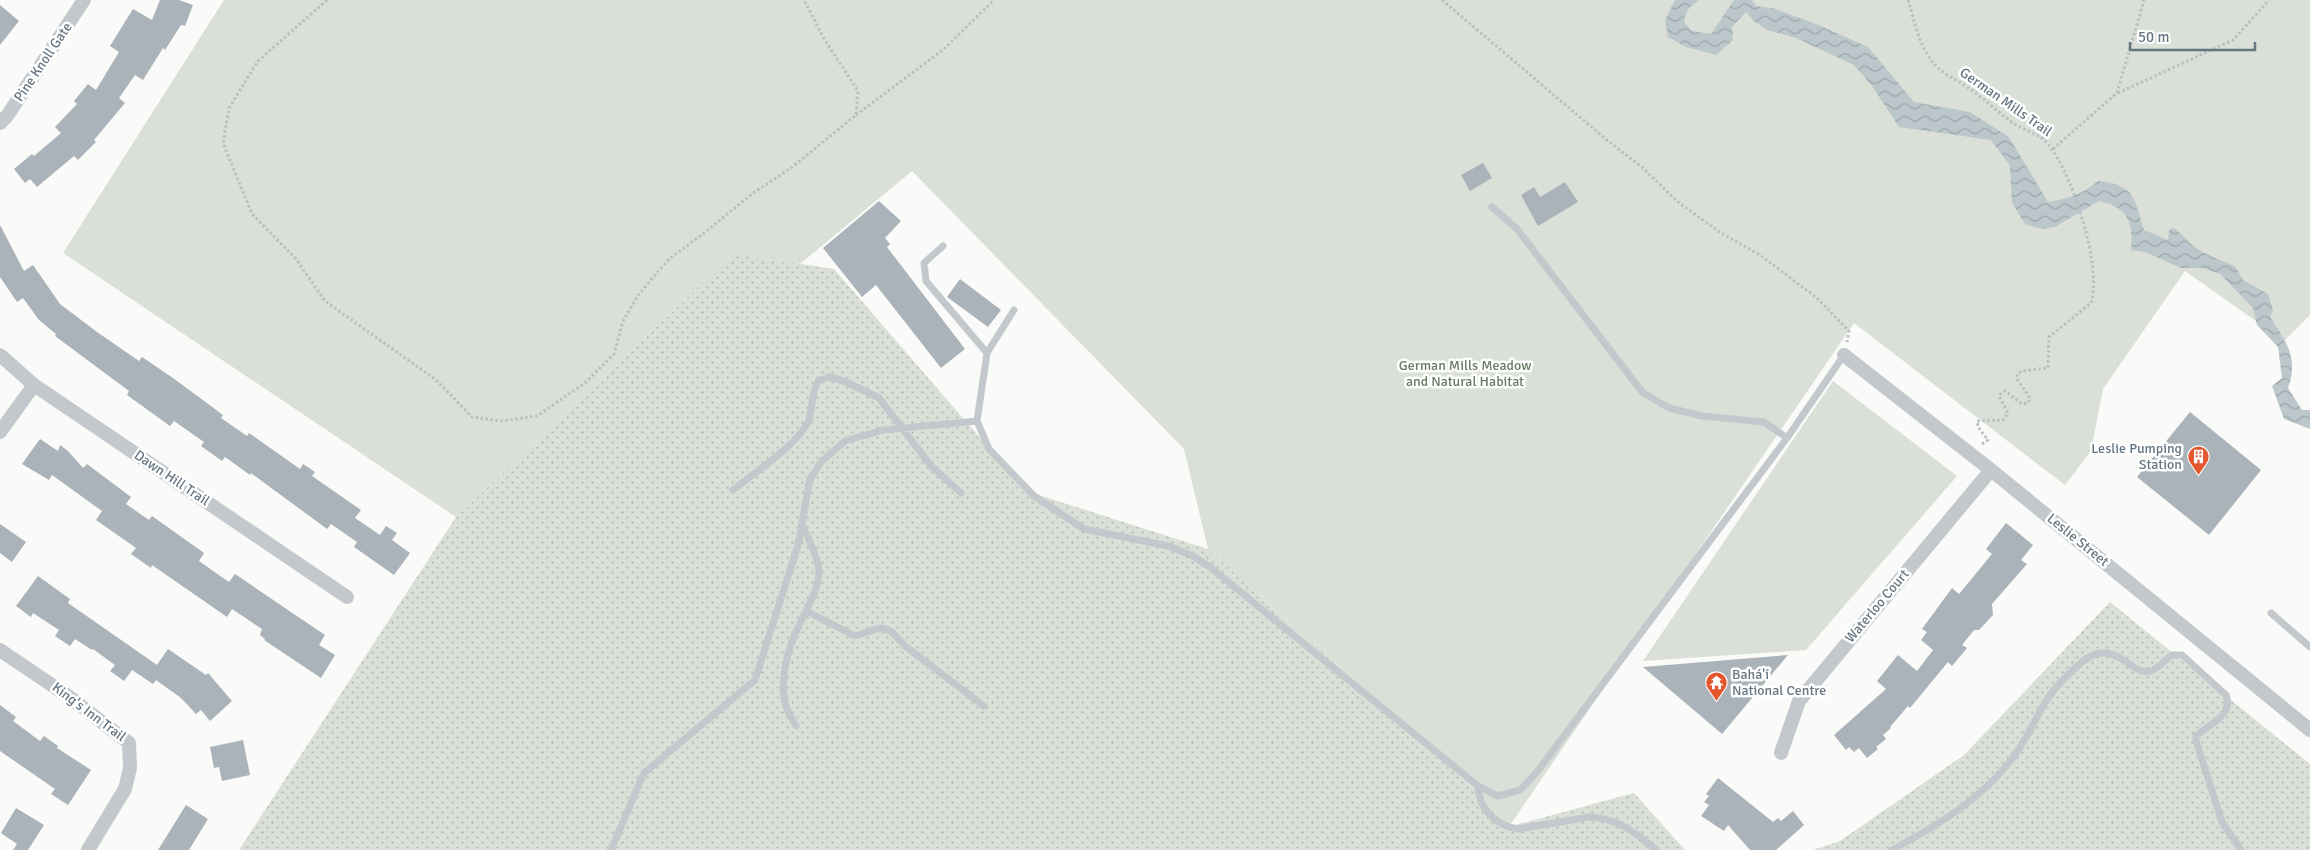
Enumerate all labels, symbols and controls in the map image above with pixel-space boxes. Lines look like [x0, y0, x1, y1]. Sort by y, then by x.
street label: Pine Knoll Gate [10, 19, 76, 105]
scale bar [2130, 20, 2255, 52]
text: 50 m [2138, 28, 2169, 46]
street label: German Mills Trail [1957, 64, 2055, 140]
park label: German Mills Meadow and Natural Habitat [1399, 357, 1531, 390]
place label: Leslie Pumping Station [2091, 440, 2182, 473]
building icon: Leslie Pumping Station [2186, 444, 2210, 475]
street label: Dawn Hill Trail [131, 447, 213, 509]
street label: Leslie Street [2044, 510, 2112, 570]
street label: Waterloo Court [1841, 566, 1913, 646]
place label: Bahá'í National Centre [1732, 666, 1826, 699]
temple icon: Bahá'í National Centre [1704, 670, 1728, 701]
street label: King's Inn Trail [49, 679, 129, 745]

